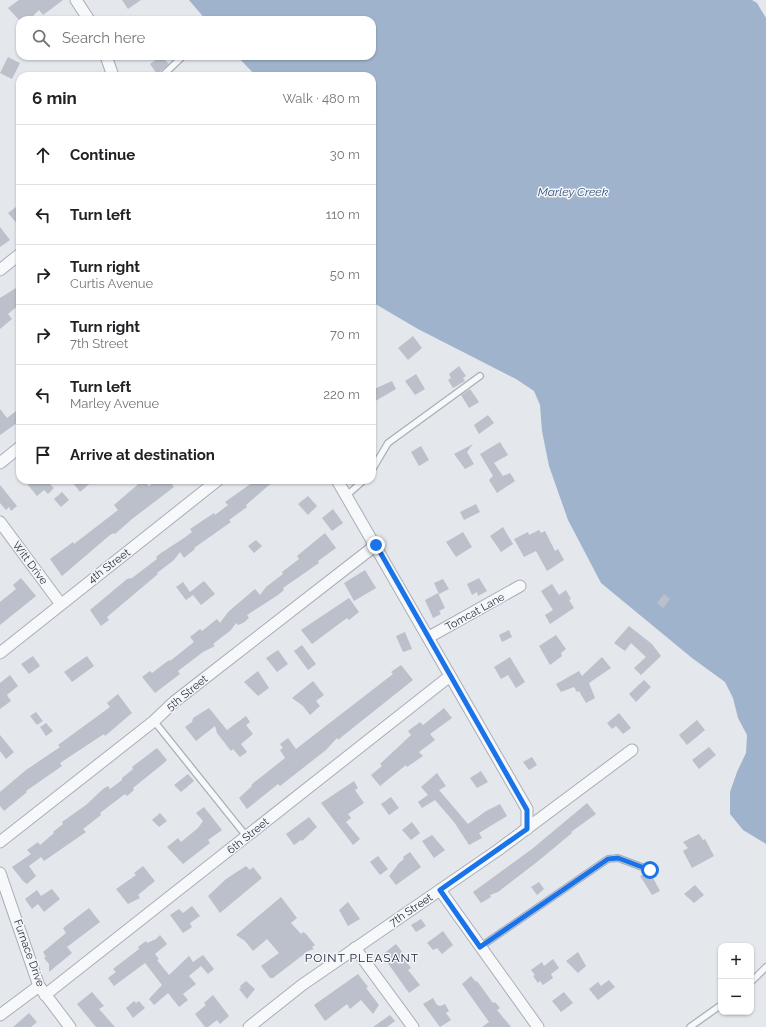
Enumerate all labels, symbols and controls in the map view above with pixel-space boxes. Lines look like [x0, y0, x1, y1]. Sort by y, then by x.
search box [16, 16, 376, 60]
icon: search [30, 27, 52, 49]
text: Search here [62, 29, 145, 47]
text: 6 min [32, 88, 77, 108]
text: Walk · 480 m [282, 91, 360, 106]
icon: ahead [32, 144, 54, 166]
text: Continue [70, 146, 135, 164]
text: 30 m [330, 147, 360, 162]
water label: Marley Creek [538, 185, 609, 199]
icon: left [32, 204, 54, 226]
text: Turn left [70, 206, 131, 224]
text: 110 m [326, 207, 360, 222]
text: Turn right [70, 258, 140, 276]
icon: right [32, 264, 54, 286]
text: 50 m [330, 267, 360, 282]
text: Curtis Avenue [70, 276, 153, 291]
text: Turn right [70, 318, 140, 336]
icon: right [32, 324, 54, 346]
text: 70 m [330, 327, 360, 342]
text: 7th Street [70, 336, 128, 351]
text: Turn left [70, 378, 131, 396]
icon: left [32, 384, 54, 406]
text: 220 m [323, 387, 360, 402]
text: Marley Avenue [70, 396, 159, 411]
icon: arrive [32, 444, 54, 466]
text: Arrive at destination [70, 446, 215, 464]
route end [367, 536, 385, 554]
street label: Witt Drive [10, 539, 51, 587]
street label: 4th Street [85, 546, 133, 586]
street label: Tomcat Lane [443, 590, 507, 634]
street label: 5th Street [164, 672, 211, 714]
street label: 6th Street [224, 815, 272, 857]
route start [641, 861, 659, 879]
street label: 7th Street [387, 891, 435, 929]
street label: Furnace Drive [11, 918, 47, 989]
map controls [718, 943, 754, 1015]
button: + [718, 943, 754, 979]
district label: POINT PLEASANT [305, 951, 419, 965]
button: − [718, 979, 754, 1015]

